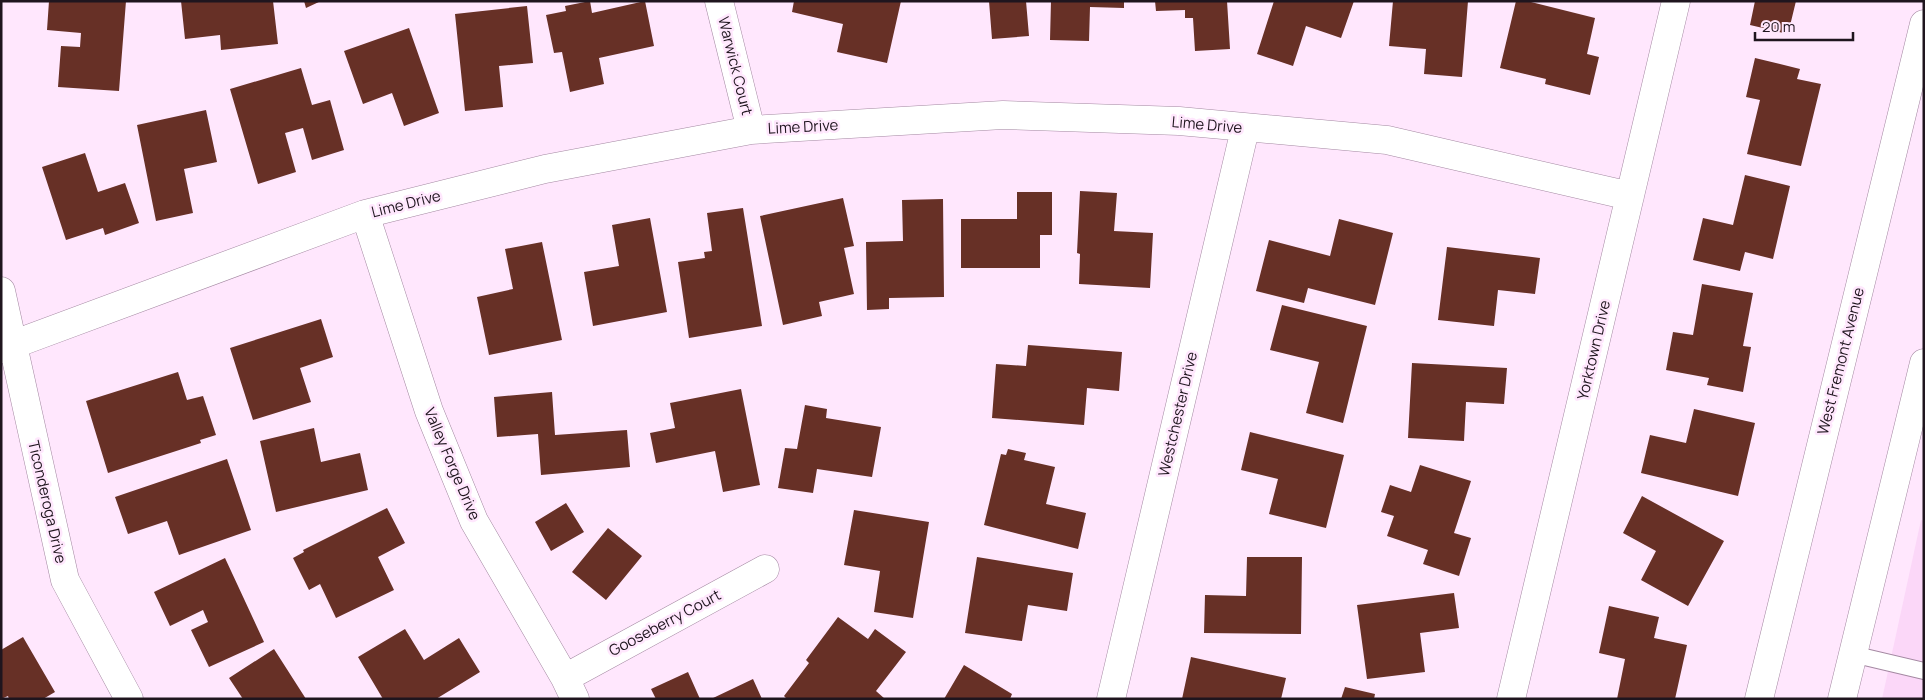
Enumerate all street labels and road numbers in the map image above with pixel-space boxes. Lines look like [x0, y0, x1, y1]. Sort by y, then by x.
street label: Warwick Court [713, 14, 758, 117]
street label: Lime Drive [1171, 111, 1243, 138]
street label: Lime Drive [767, 114, 839, 139]
street label: Lime Drive [369, 185, 443, 222]
street label: West Fremont Avenue [1812, 285, 1869, 437]
street label: Yorktown Drive [1572, 298, 1615, 402]
street label: Westchester Drive [1153, 349, 1202, 478]
street label: Valley Forge Drive [419, 404, 486, 523]
street label: Ticonderoga Drive [23, 438, 72, 566]
street label: Gooseberry Court [605, 584, 724, 661]

